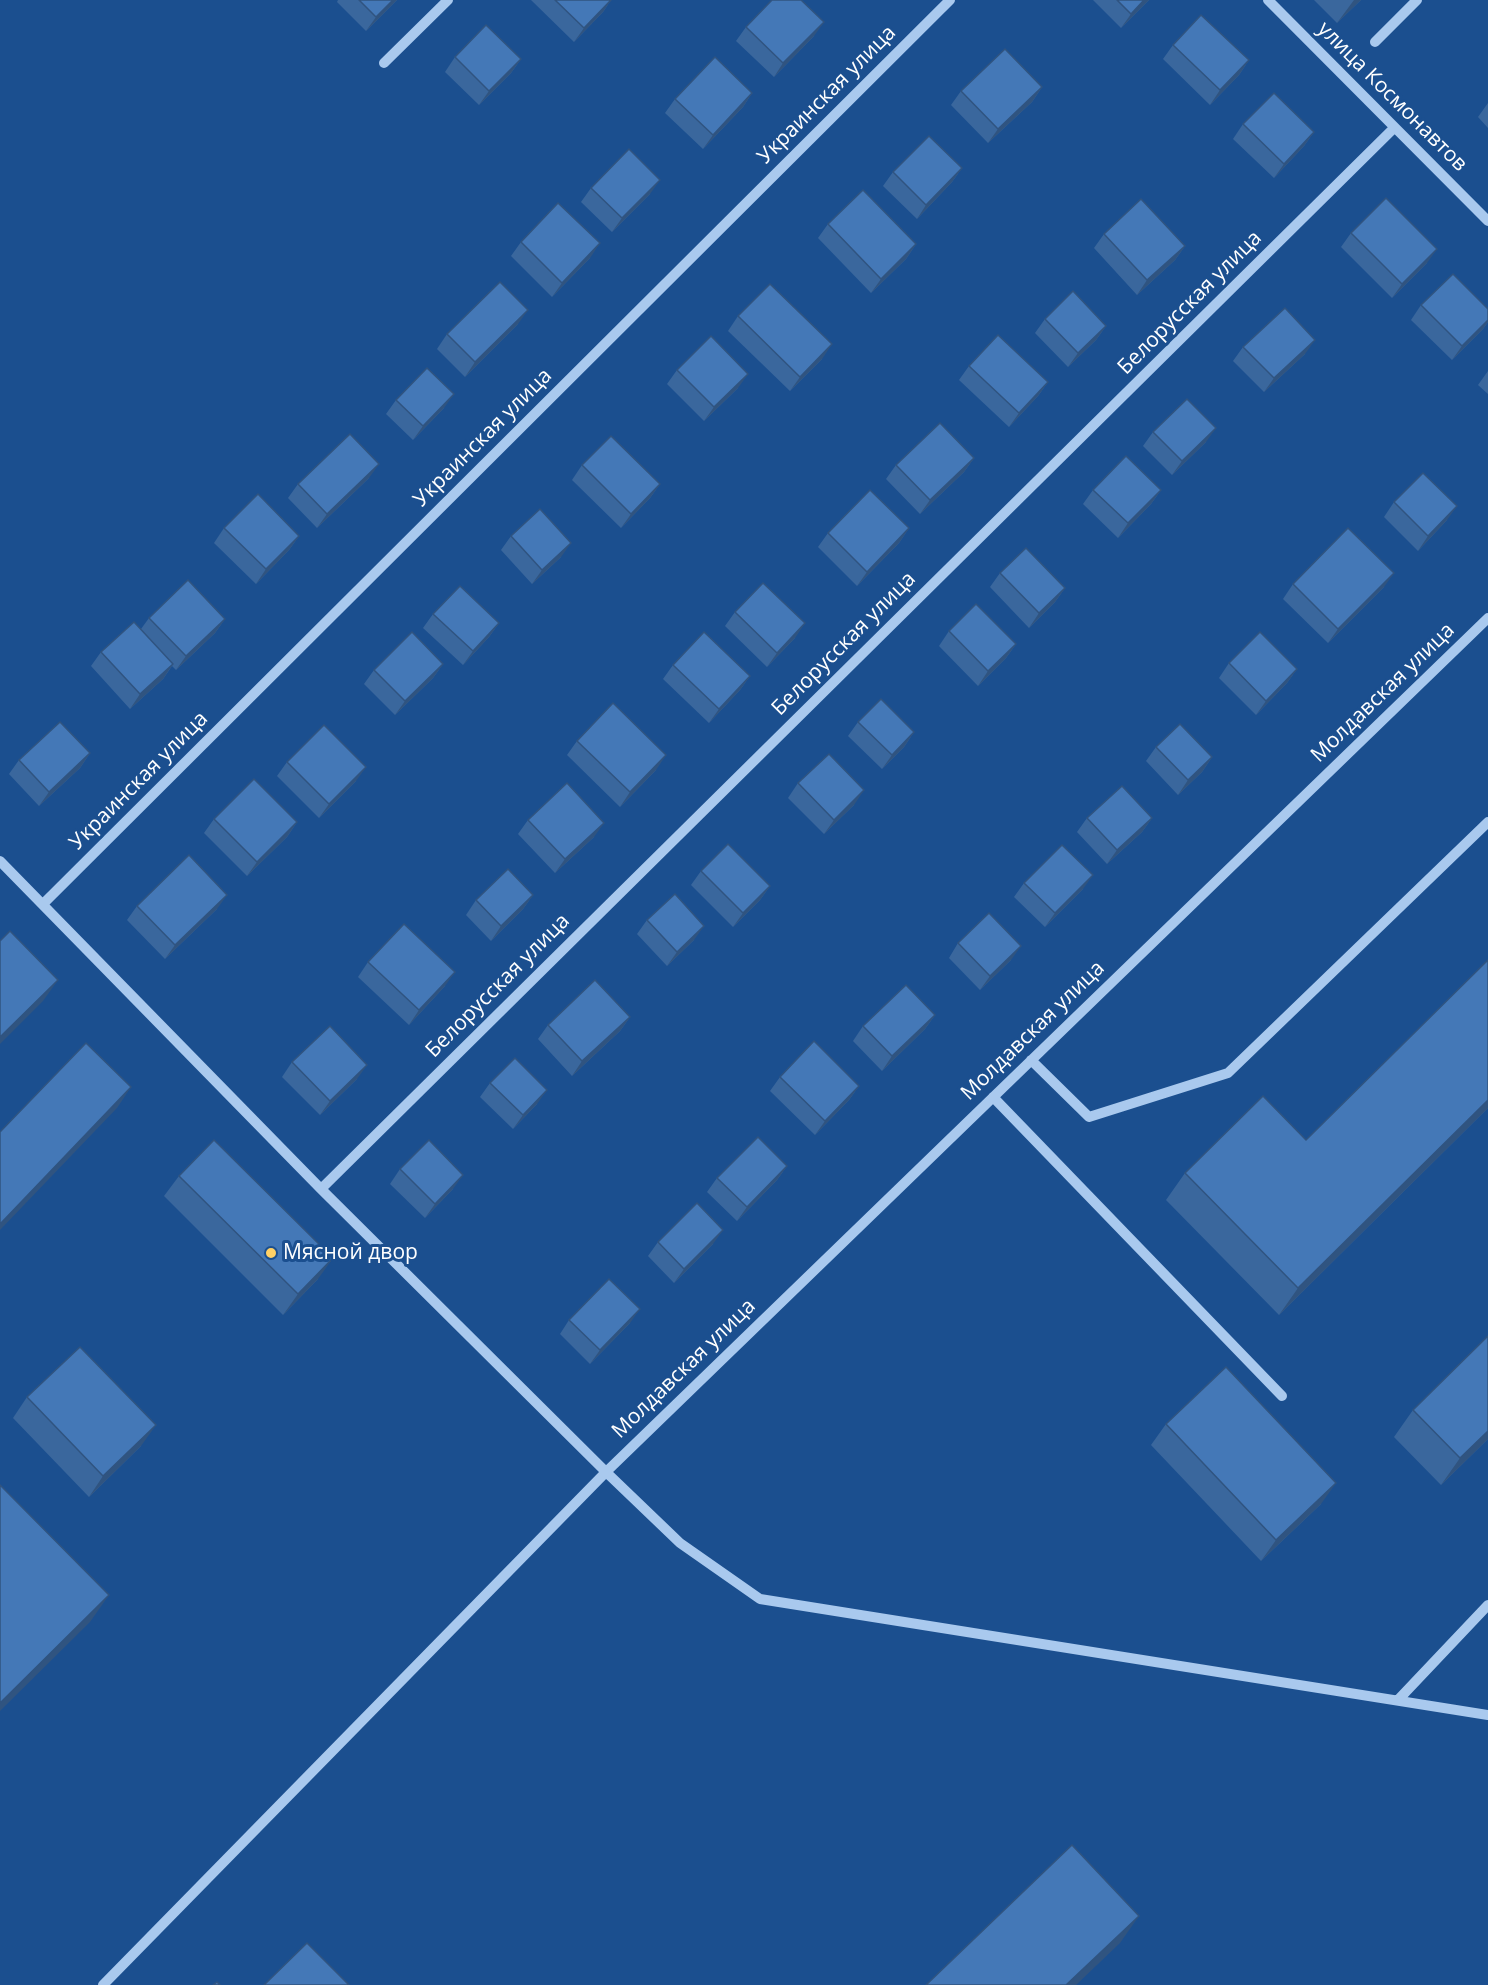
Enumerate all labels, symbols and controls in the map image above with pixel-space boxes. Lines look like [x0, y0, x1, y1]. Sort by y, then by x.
street label: улица Космонавтов [1312, 17, 1472, 177]
street label: Украинская улица [753, 21, 901, 169]
street label: Белорусская улица [1113, 226, 1267, 380]
street label: Украинская улица [409, 364, 557, 512]
street label: Белорусская улица [767, 567, 921, 721]
street label: Молдавская улица [1306, 618, 1460, 768]
street label: Украинская улица [65, 707, 213, 855]
street label: Белорусская улица [421, 909, 575, 1063]
street label: Молдавская улица [956, 956, 1110, 1106]
place label: Мясной двор [283, 1240, 418, 1266]
marker: Мясной двор [264, 1246, 278, 1260]
street label: Молдавская улица [607, 1294, 761, 1444]

